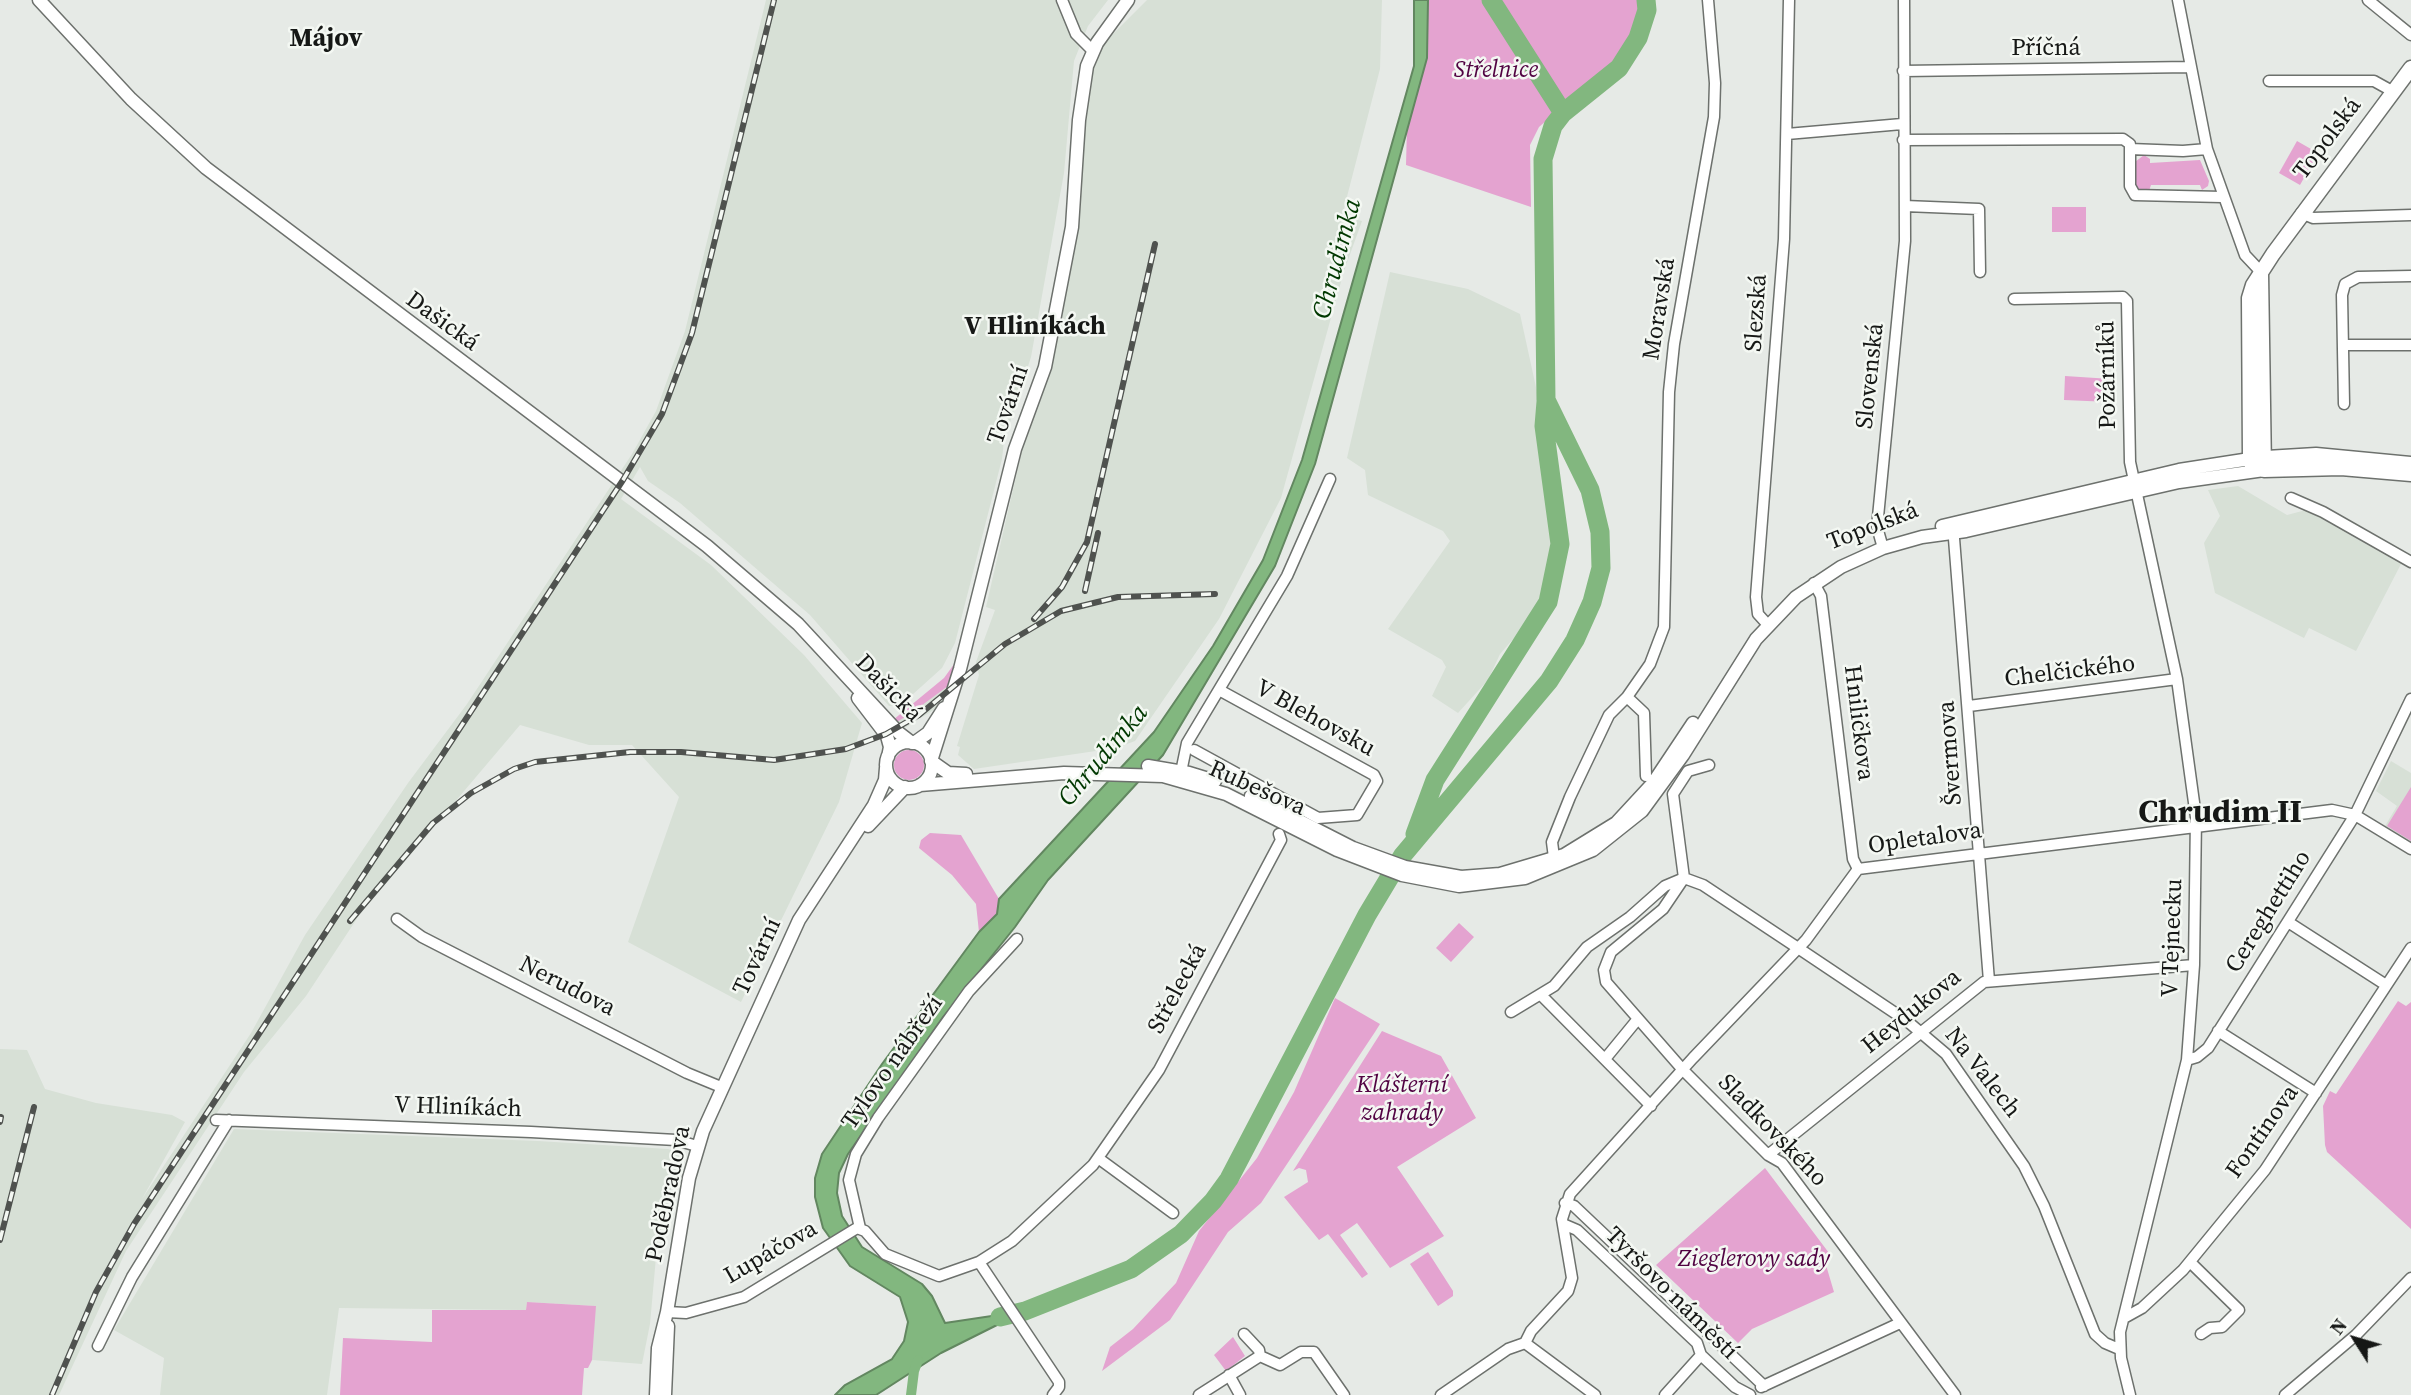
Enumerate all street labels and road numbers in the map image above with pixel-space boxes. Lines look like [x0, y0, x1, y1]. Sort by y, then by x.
street label: Příčná [2011, 35, 2081, 63]
street label: Topolská [2288, 92, 2368, 186]
street label: Moravská [1638, 256, 1682, 362]
street label: Slezská [1740, 273, 1774, 353]
street label: Dašická [400, 286, 484, 358]
street label: Požárníků [2093, 320, 2123, 430]
street label: Slovenská [1851, 322, 1891, 430]
street label: Tovární [982, 362, 1036, 448]
street label: Topolská [1823, 496, 1923, 558]
street label: Dašická [849, 649, 927, 729]
street label: Chelčického [2003, 650, 2137, 694]
street label: Hniličkova [1837, 664, 1879, 782]
street label: V Blehovsku [1250, 674, 1380, 764]
street label: Švermova [1933, 700, 1969, 806]
street label: Rubešova [1204, 755, 1310, 823]
street label: Opletalova [1866, 817, 1984, 861]
street label: Cereghettiho [2220, 845, 2318, 979]
street label: V Tejnecku [2157, 878, 2189, 998]
street label: Tovární [728, 914, 788, 1000]
street label: Střelecká [1142, 939, 1214, 1039]
street label: Nerudova [514, 951, 620, 1023]
street label: Heydukova [1857, 963, 1967, 1061]
street label: Tylovo nábřeží [836, 990, 950, 1136]
street label: Na Valech [1938, 1022, 2026, 1124]
street label: Sladkovského [1711, 1069, 1833, 1193]
street label: Fontinova [2220, 1080, 2306, 1184]
street label: V Hliníkách [394, 1091, 522, 1125]
street label: Poděbradova [640, 1123, 698, 1265]
street label: Lupáčova [719, 1215, 823, 1291]
street label: Tyršovo náměstí [1599, 1222, 1743, 1366]

